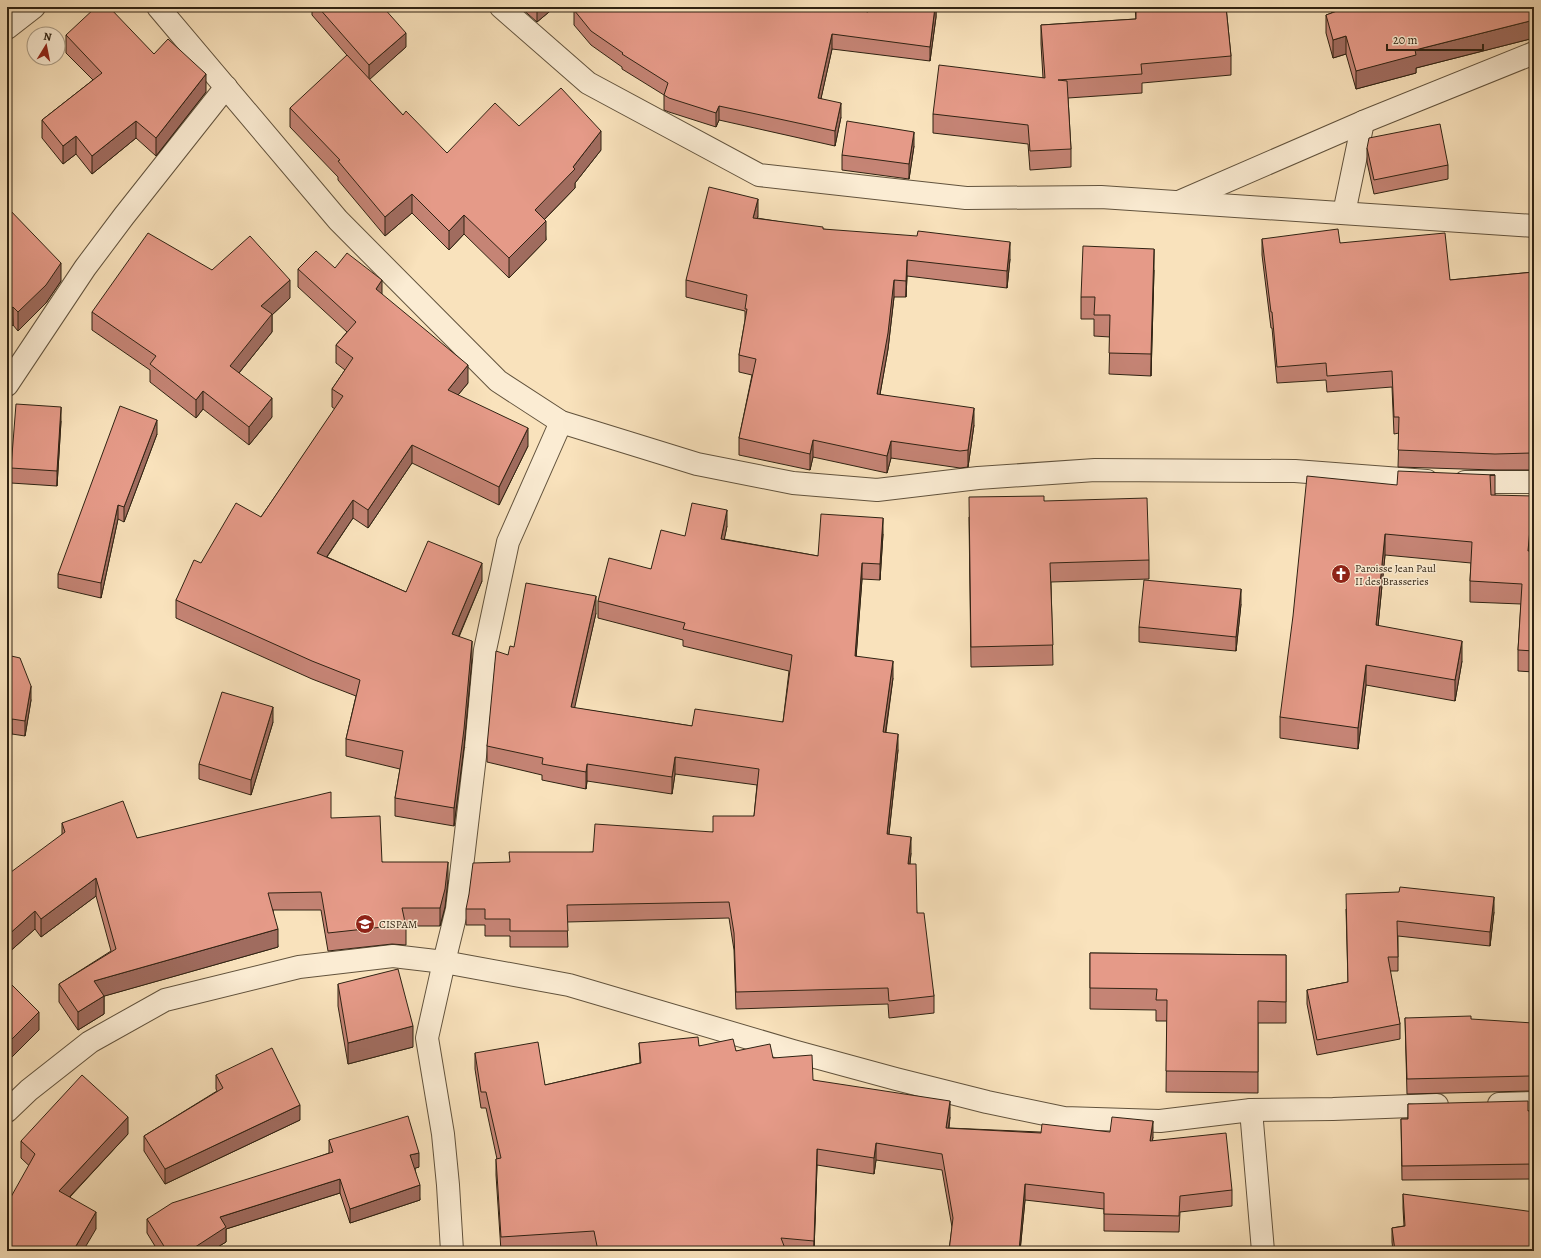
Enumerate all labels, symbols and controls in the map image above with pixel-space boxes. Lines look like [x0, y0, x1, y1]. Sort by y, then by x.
north arrow [26, 26, 66, 66]
scale bar [1387, 26, 1483, 52]
text: N [42, 29, 53, 45]
text: 20 m [1393, 32, 1417, 48]
place label: Paroisse Jean Paul II des Brasseries [1355, 561, 1436, 589]
church icon: Paroisse Jean Paul II des Brasseries [1330, 563, 1352, 585]
school or university icon: CISPAM [354, 913, 376, 935]
place label: CISPAM [379, 917, 417, 932]

